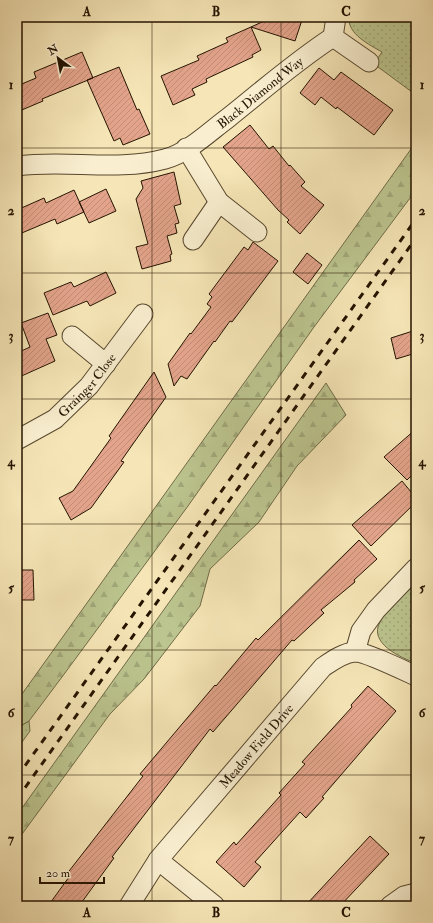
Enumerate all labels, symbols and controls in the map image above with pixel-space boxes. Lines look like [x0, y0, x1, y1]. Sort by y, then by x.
text: A [82, 4, 92, 20]
text: B [212, 4, 220, 20]
text: C [341, 4, 351, 20]
north arrow [38, 38, 78, 78]
text: N [44, 41, 62, 59]
street label: Black Diamond Way [214, 54, 307, 132]
text: 1 [9, 77, 14, 93]
text: 1 [420, 77, 425, 93]
text: 2 [8, 203, 15, 219]
text: 2 [419, 203, 426, 219]
text: 3 [9, 328, 14, 344]
text: 3 [420, 328, 425, 344]
street label: Grainger Close [55, 350, 120, 421]
text: 4 [6, 454, 15, 470]
text: 4 [417, 454, 426, 470]
text: 5 [8, 580, 14, 596]
text: 5 [419, 580, 425, 596]
street label: Meadow Field Drive [216, 700, 297, 792]
text: 6 [8, 705, 16, 721]
text: 6 [419, 705, 427, 721]
text: 7 [8, 831, 15, 847]
text: 7 [419, 831, 426, 847]
scale bar [40, 859, 104, 885]
text: 20 m [46, 866, 71, 881]
text: A [82, 905, 92, 921]
text: B [212, 905, 220, 921]
text: C [341, 905, 351, 921]

